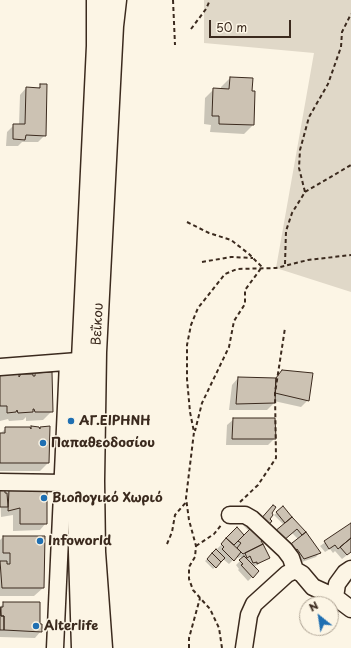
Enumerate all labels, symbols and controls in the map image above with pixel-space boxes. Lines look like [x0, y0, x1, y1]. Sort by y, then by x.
scale bar [211, 12, 293, 38]
text: 50 m [216, 18, 247, 36]
street label: Βεΐκου [89, 302, 107, 346]
place label: ΑΓ.ΕΙΡΗΝΗ [79, 413, 151, 429]
marker: ΑΓ.ΕΙΡΗΝΗ [66, 416, 76, 426]
place label: Παπαθεοδοσίου [51, 435, 155, 451]
marker: Παπαθεοδοσίου [38, 438, 48, 448]
place label: Βιολογικό Χωριό [52, 490, 163, 506]
marker: Βιολογικό Χωριό [39, 493, 49, 503]
place label: Infoworld [48, 533, 112, 549]
marker: Infoworld [35, 536, 45, 546]
north arrow [299, 596, 339, 636]
text: N [305, 596, 321, 616]
place label: Alterlife [44, 618, 98, 634]
marker: Alterlife [31, 621, 41, 631]

